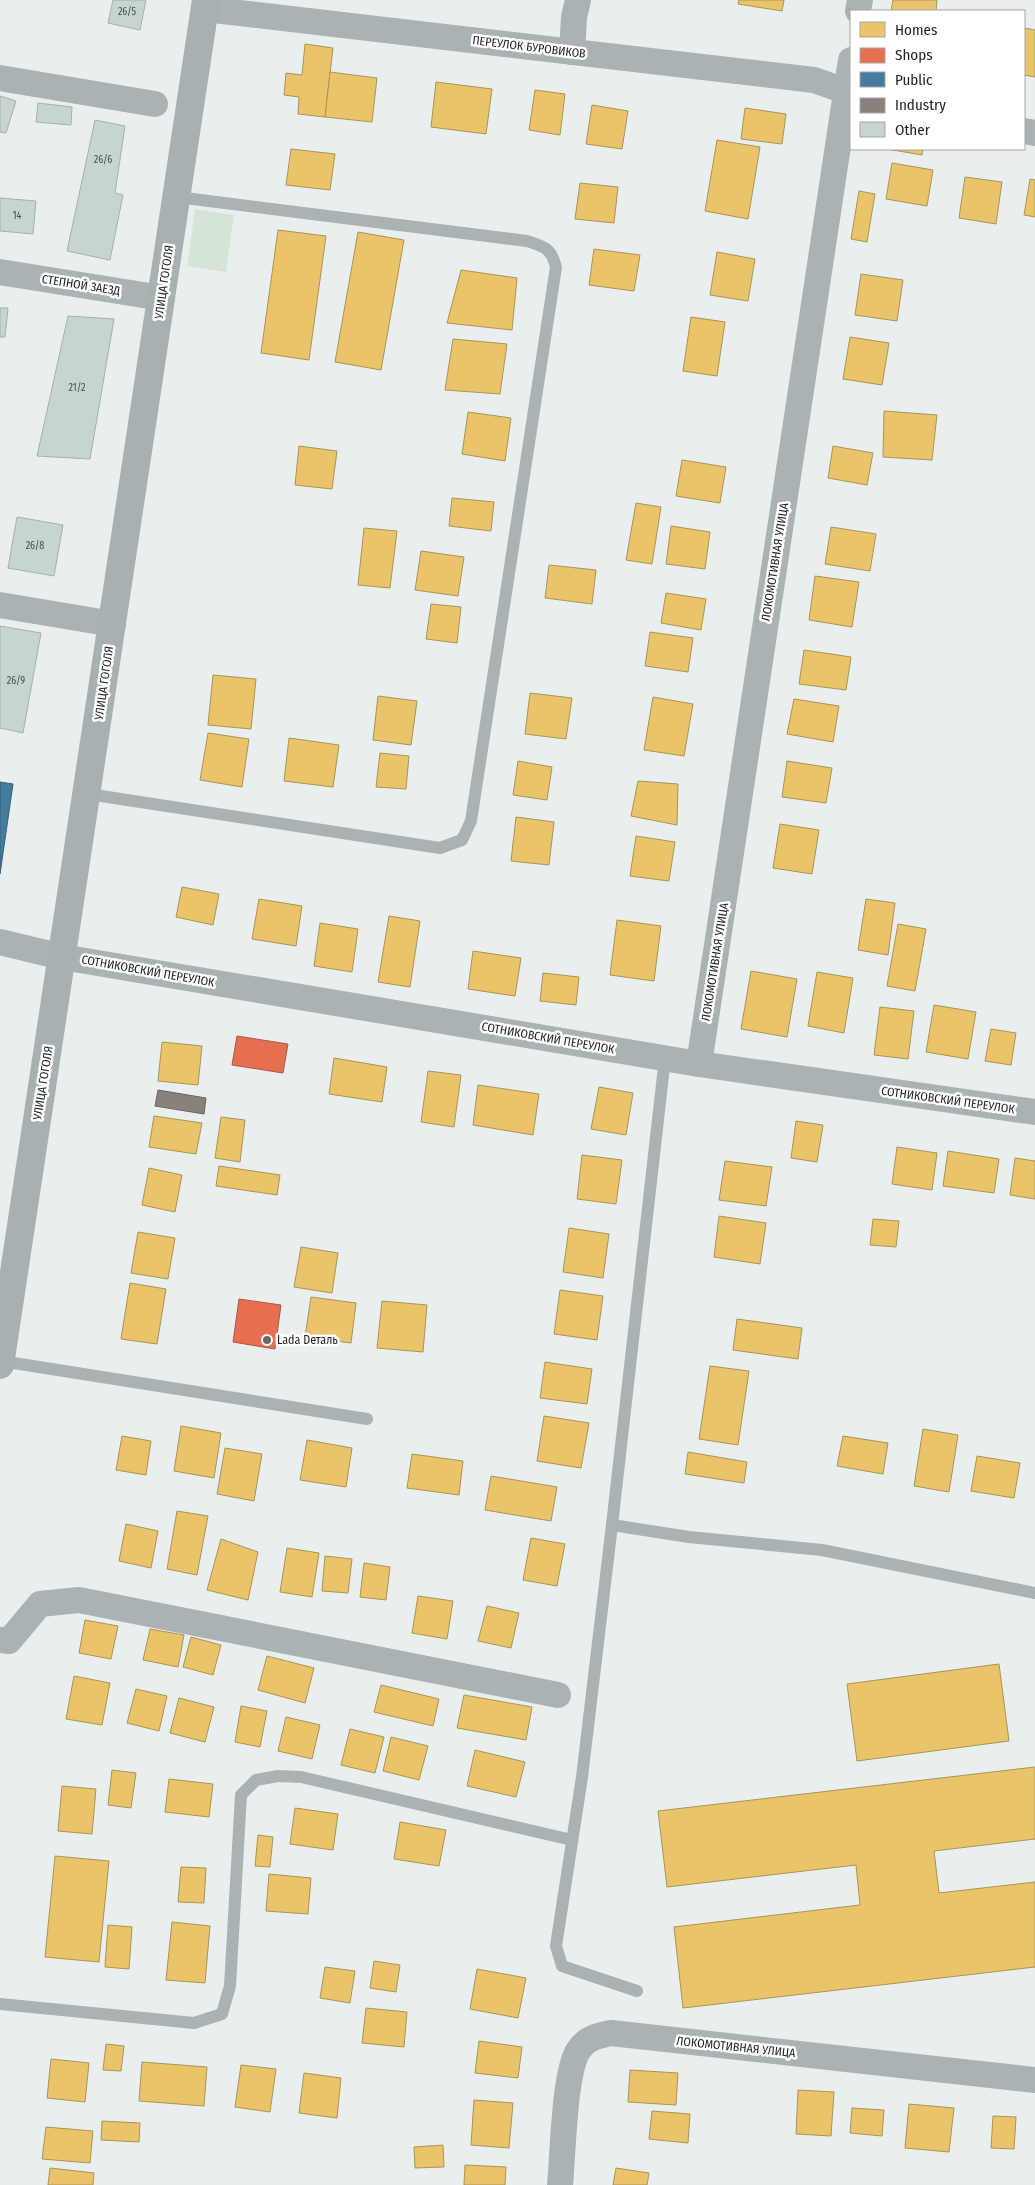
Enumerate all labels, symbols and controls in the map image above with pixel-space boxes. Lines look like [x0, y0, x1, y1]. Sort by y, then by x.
house number: 26/5 [118, 6, 137, 18]
legend [850, 10, 1025, 150]
text: Homes [895, 21, 937, 39]
street label: ПЕРЕУЛОК БУРОВИКОВ [472, 33, 587, 61]
text: Shops [895, 46, 933, 64]
text: Public [895, 71, 933, 89]
text: Industry [895, 96, 946, 114]
text: Other [895, 121, 931, 139]
house number: 26/6 [94, 154, 112, 166]
house number: 14 [13, 210, 22, 222]
street label: УЛИЦА ГОГОЛЯ [152, 244, 176, 321]
street label: СТЕПНОЙ ЗАЕЗД [41, 271, 122, 298]
house number: 21/2 [69, 382, 86, 394]
street label: ЛОКОМОТИВНАЯ УЛИЦА [759, 501, 791, 622]
house number: 26/8 [26, 540, 44, 552]
street label: УЛИЦА ГОГОЛЯ [92, 645, 116, 722]
house number: 26/9 [7, 675, 25, 687]
street label: ЛОКОМОТИВНАЯ УЛИЦА [699, 901, 731, 1022]
street label: СОТНИКОВСКИЙ ПЕРЕУЛОК [80, 951, 216, 990]
street label: СОТНИКОВСКИЙ ПЕРЕУЛОК [480, 1018, 616, 1057]
street label: УЛИЦА ГОГОЛЯ [30, 1045, 56, 1122]
street label: СОТНИКОВСКИЙ ПЕРЕУЛОК [880, 1083, 1016, 1116]
place label: Lada Dеталь [277, 1333, 338, 1347]
marker: Lada Dеталь [261, 1334, 273, 1346]
street label: ЛОКОМОТИВНАЯ УЛИЦА [676, 2034, 797, 2060]

